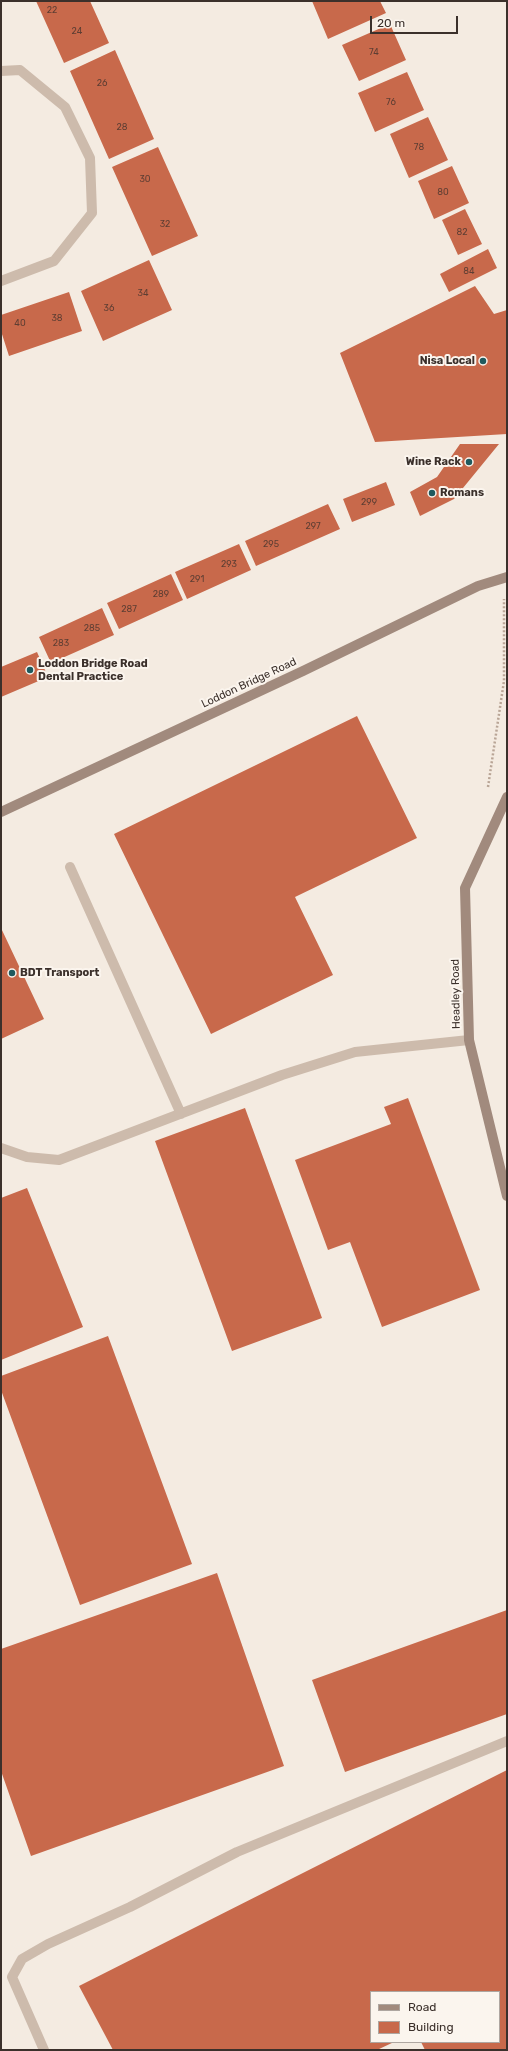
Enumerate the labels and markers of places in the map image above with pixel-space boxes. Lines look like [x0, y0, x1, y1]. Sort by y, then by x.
place label: Nisa Local [420, 354, 475, 368]
marker: Nisa Local [478, 356, 488, 366]
place label: Wine Rack [406, 455, 461, 469]
marker: Wine Rack [464, 457, 474, 467]
place label: Romans [440, 486, 484, 500]
marker: Romans [427, 488, 437, 498]
place label: Loddon Bridge Road Dental Practice [38, 657, 148, 683]
marker: Loddon Bridge Road Dental Practice [25, 665, 35, 675]
place label: BDT Transport [20, 966, 99, 980]
marker: BDT Transport [7, 968, 17, 978]

